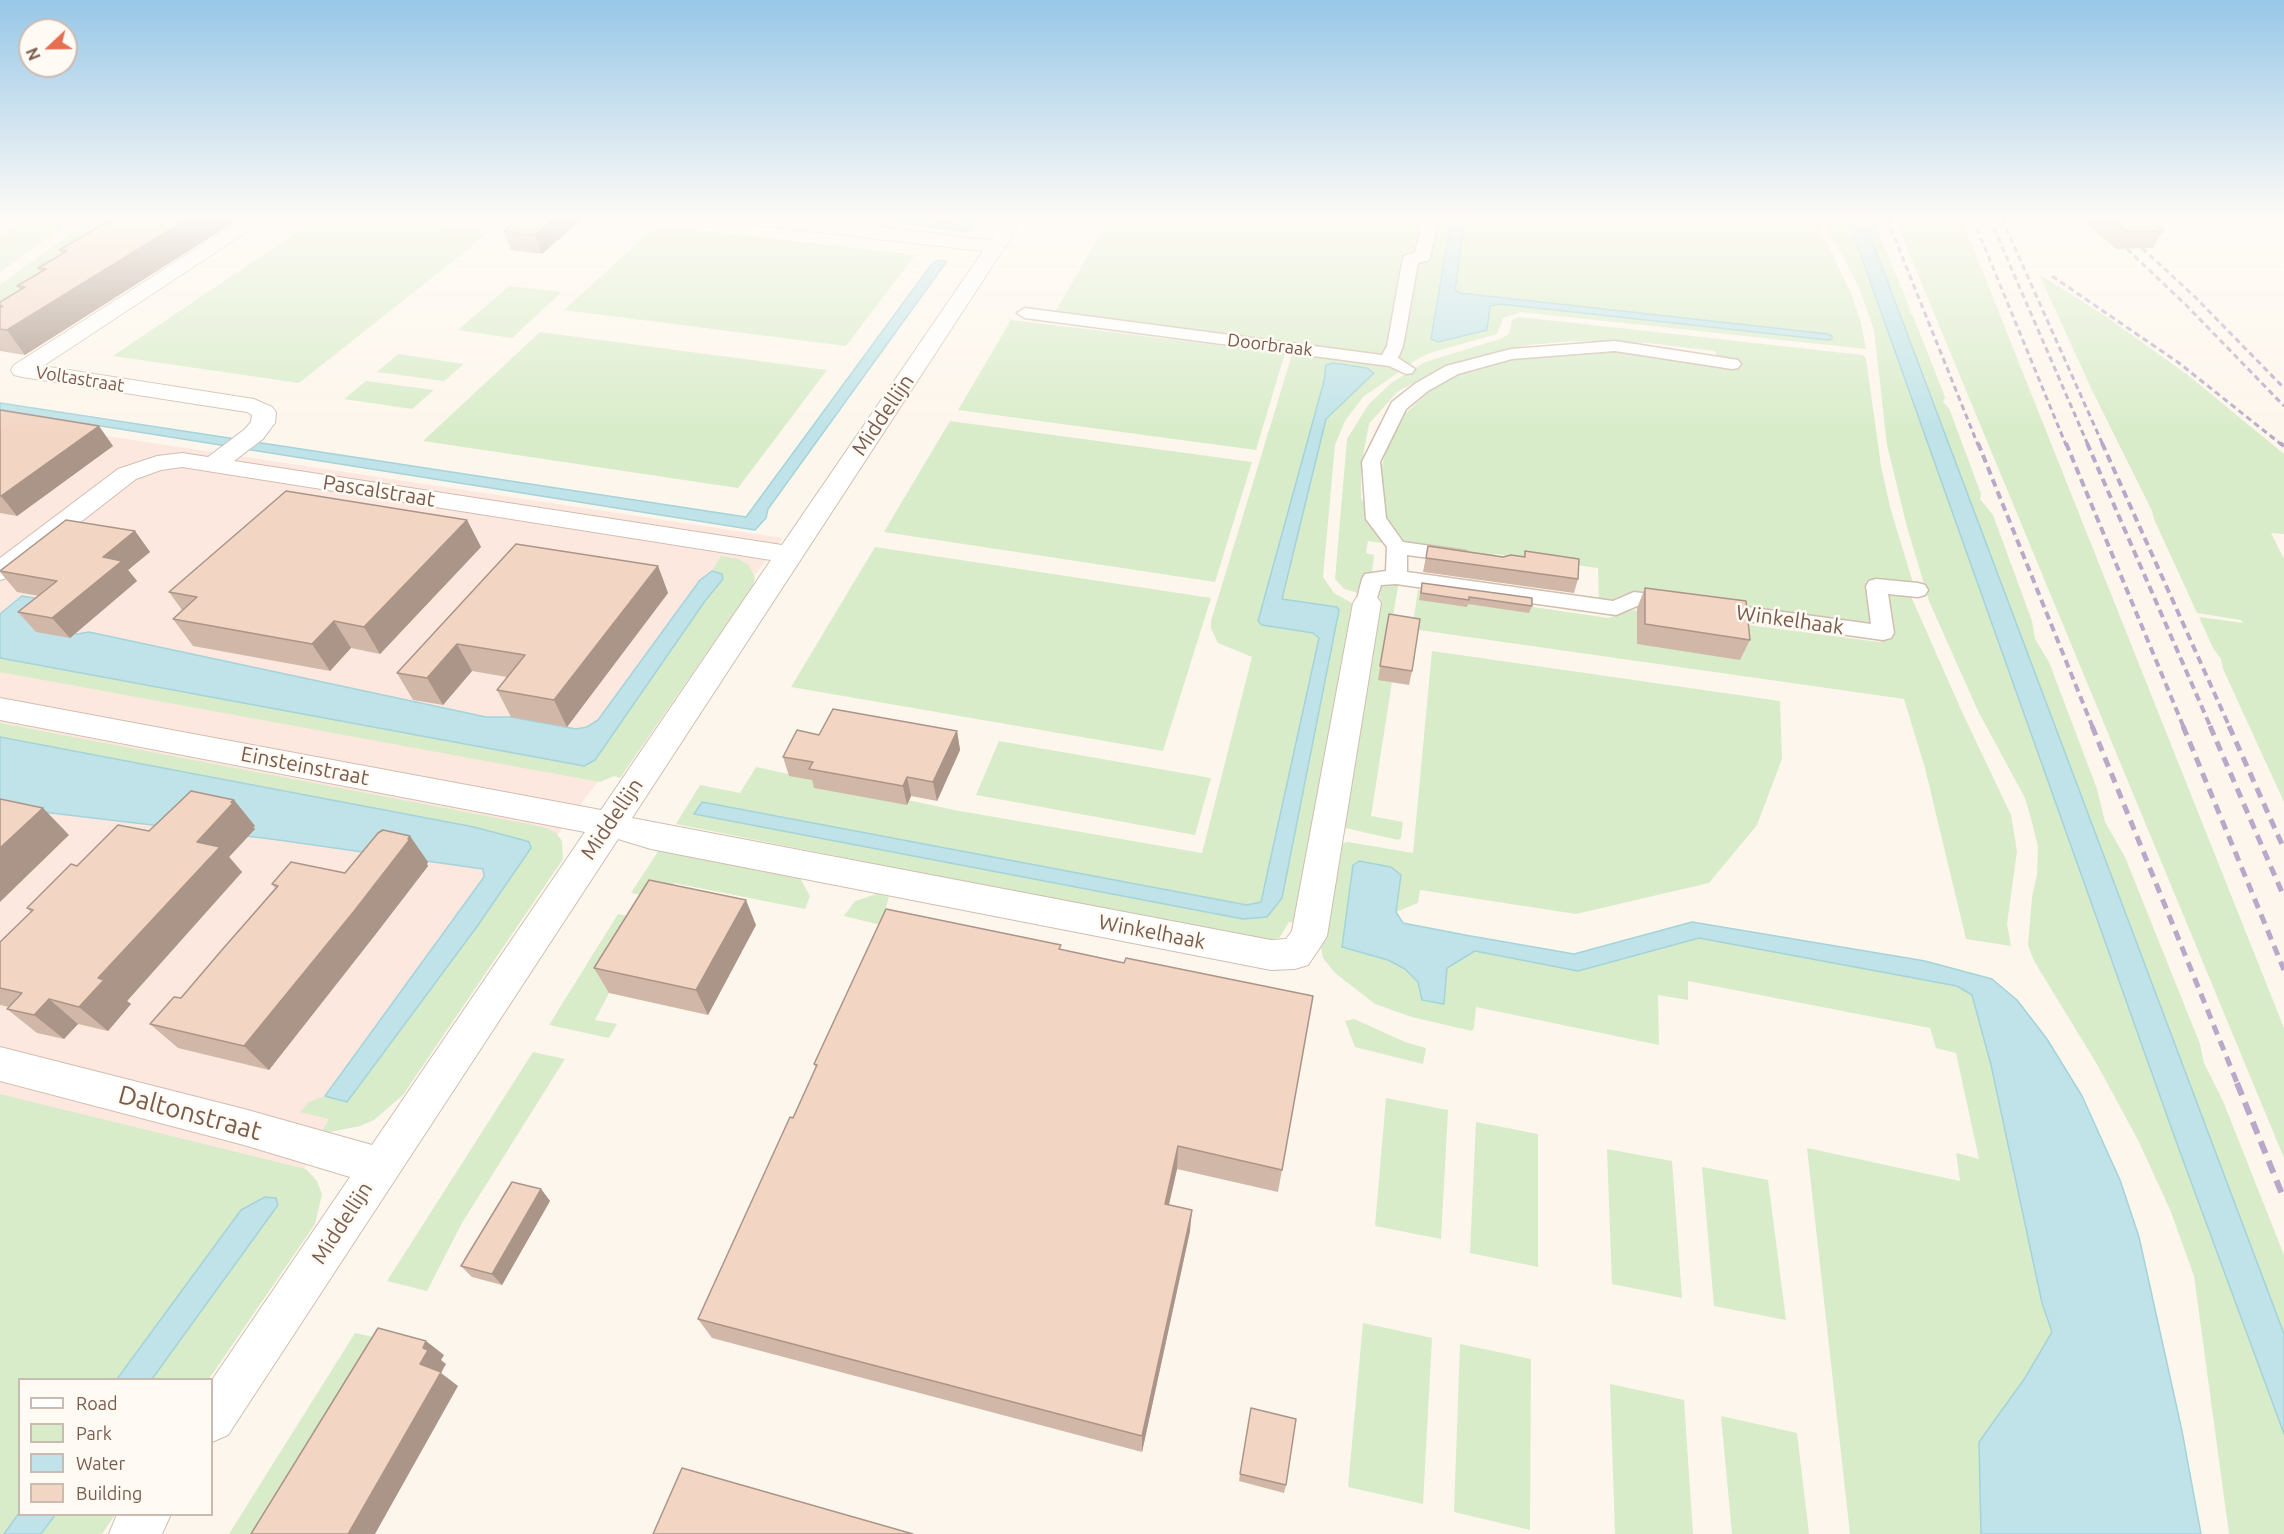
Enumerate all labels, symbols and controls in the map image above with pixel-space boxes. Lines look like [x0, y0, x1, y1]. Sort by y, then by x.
north arrow [18, 18, 78, 78]
text: N [23, 45, 44, 63]
street label: Doorbraak [1226, 329, 1314, 361]
street label: Voltastraat [34, 361, 126, 397]
street label: Middellijn [847, 370, 919, 460]
street label: Pascalstraat [321, 470, 437, 512]
street label: Winkelhaak [1735, 600, 1845, 640]
street label: Einsteinstraat [239, 741, 371, 791]
street label: Middellijn [576, 774, 648, 864]
street label: Winkelhaak [1096, 909, 1208, 955]
street label: Daltonstraat [115, 1079, 265, 1147]
street label: Middellijn [306, 1177, 378, 1269]
legend [18, 1378, 213, 1516]
text: Road [76, 1393, 118, 1413]
text: Park [76, 1423, 112, 1443]
text: Water [76, 1453, 125, 1473]
text: Building [76, 1483, 142, 1503]

